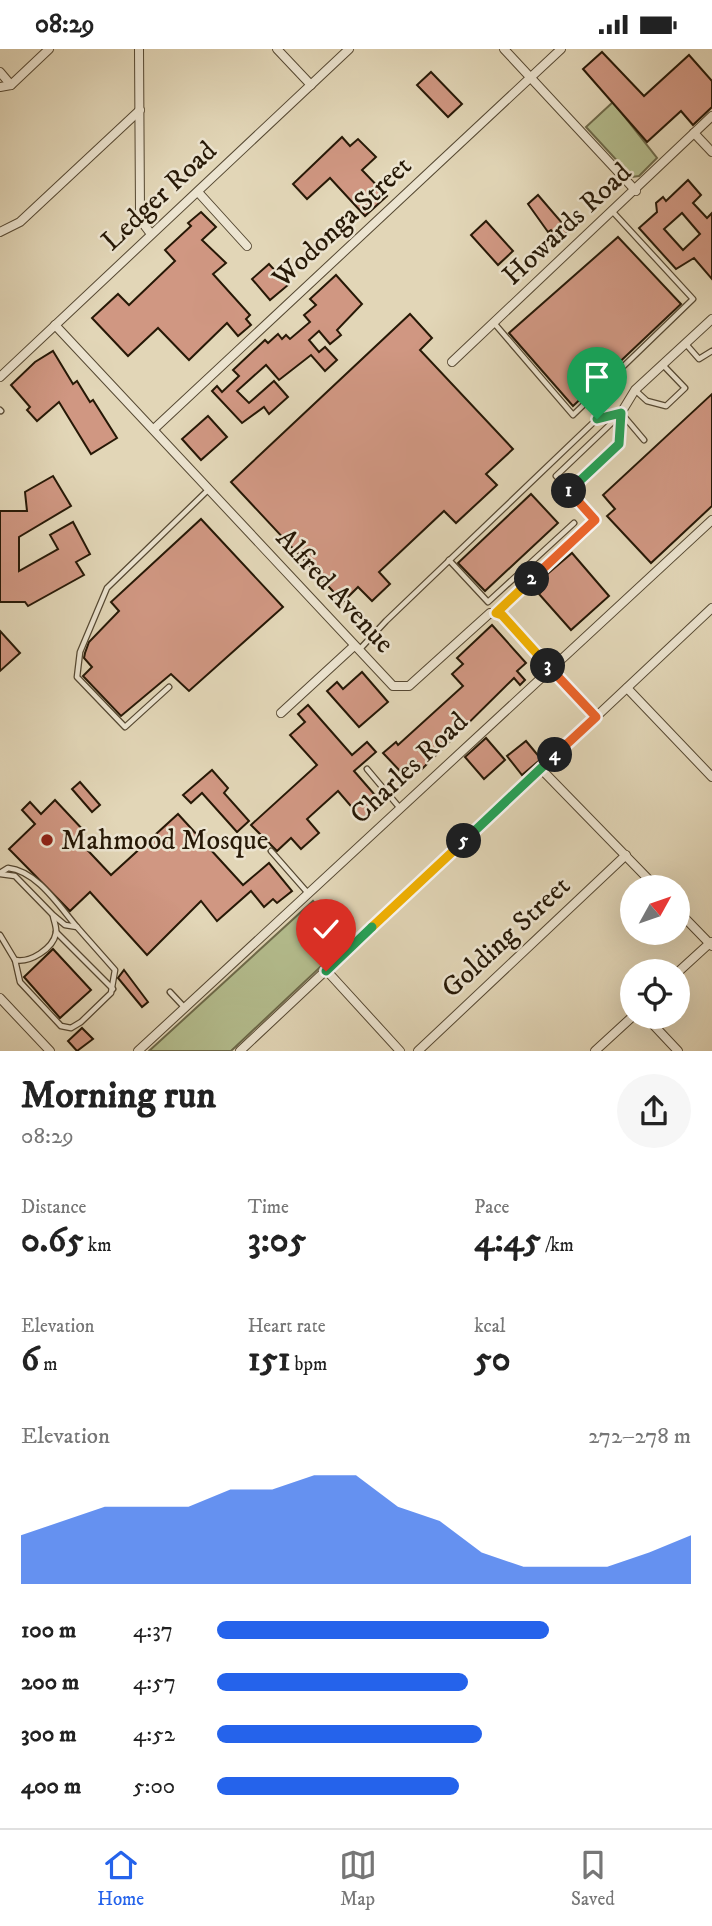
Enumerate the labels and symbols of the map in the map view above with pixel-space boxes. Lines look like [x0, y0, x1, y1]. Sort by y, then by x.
street label: Ledger Road [94, 134, 224, 258]
street label: Wodonga Street [264, 149, 419, 296]
street label: Howards Road [495, 155, 639, 293]
pin [567, 347, 627, 419]
pin: 1 [552, 473, 586, 509]
street label: Alfred Avenue [268, 521, 402, 661]
pin: 2 [514, 561, 550, 597]
pin: 3 [530, 649, 566, 683]
street label: Charles Road [343, 704, 475, 832]
pin: 4 [538, 737, 572, 773]
place label: Mahmood Mosque [61, 823, 268, 858]
pin: 5 [447, 823, 482, 859]
marker: Mahmood Mosque [39, 832, 55, 848]
street label: Golding Street [434, 869, 578, 1005]
north arrow [620, 875, 690, 945]
pin [296, 899, 356, 971]

